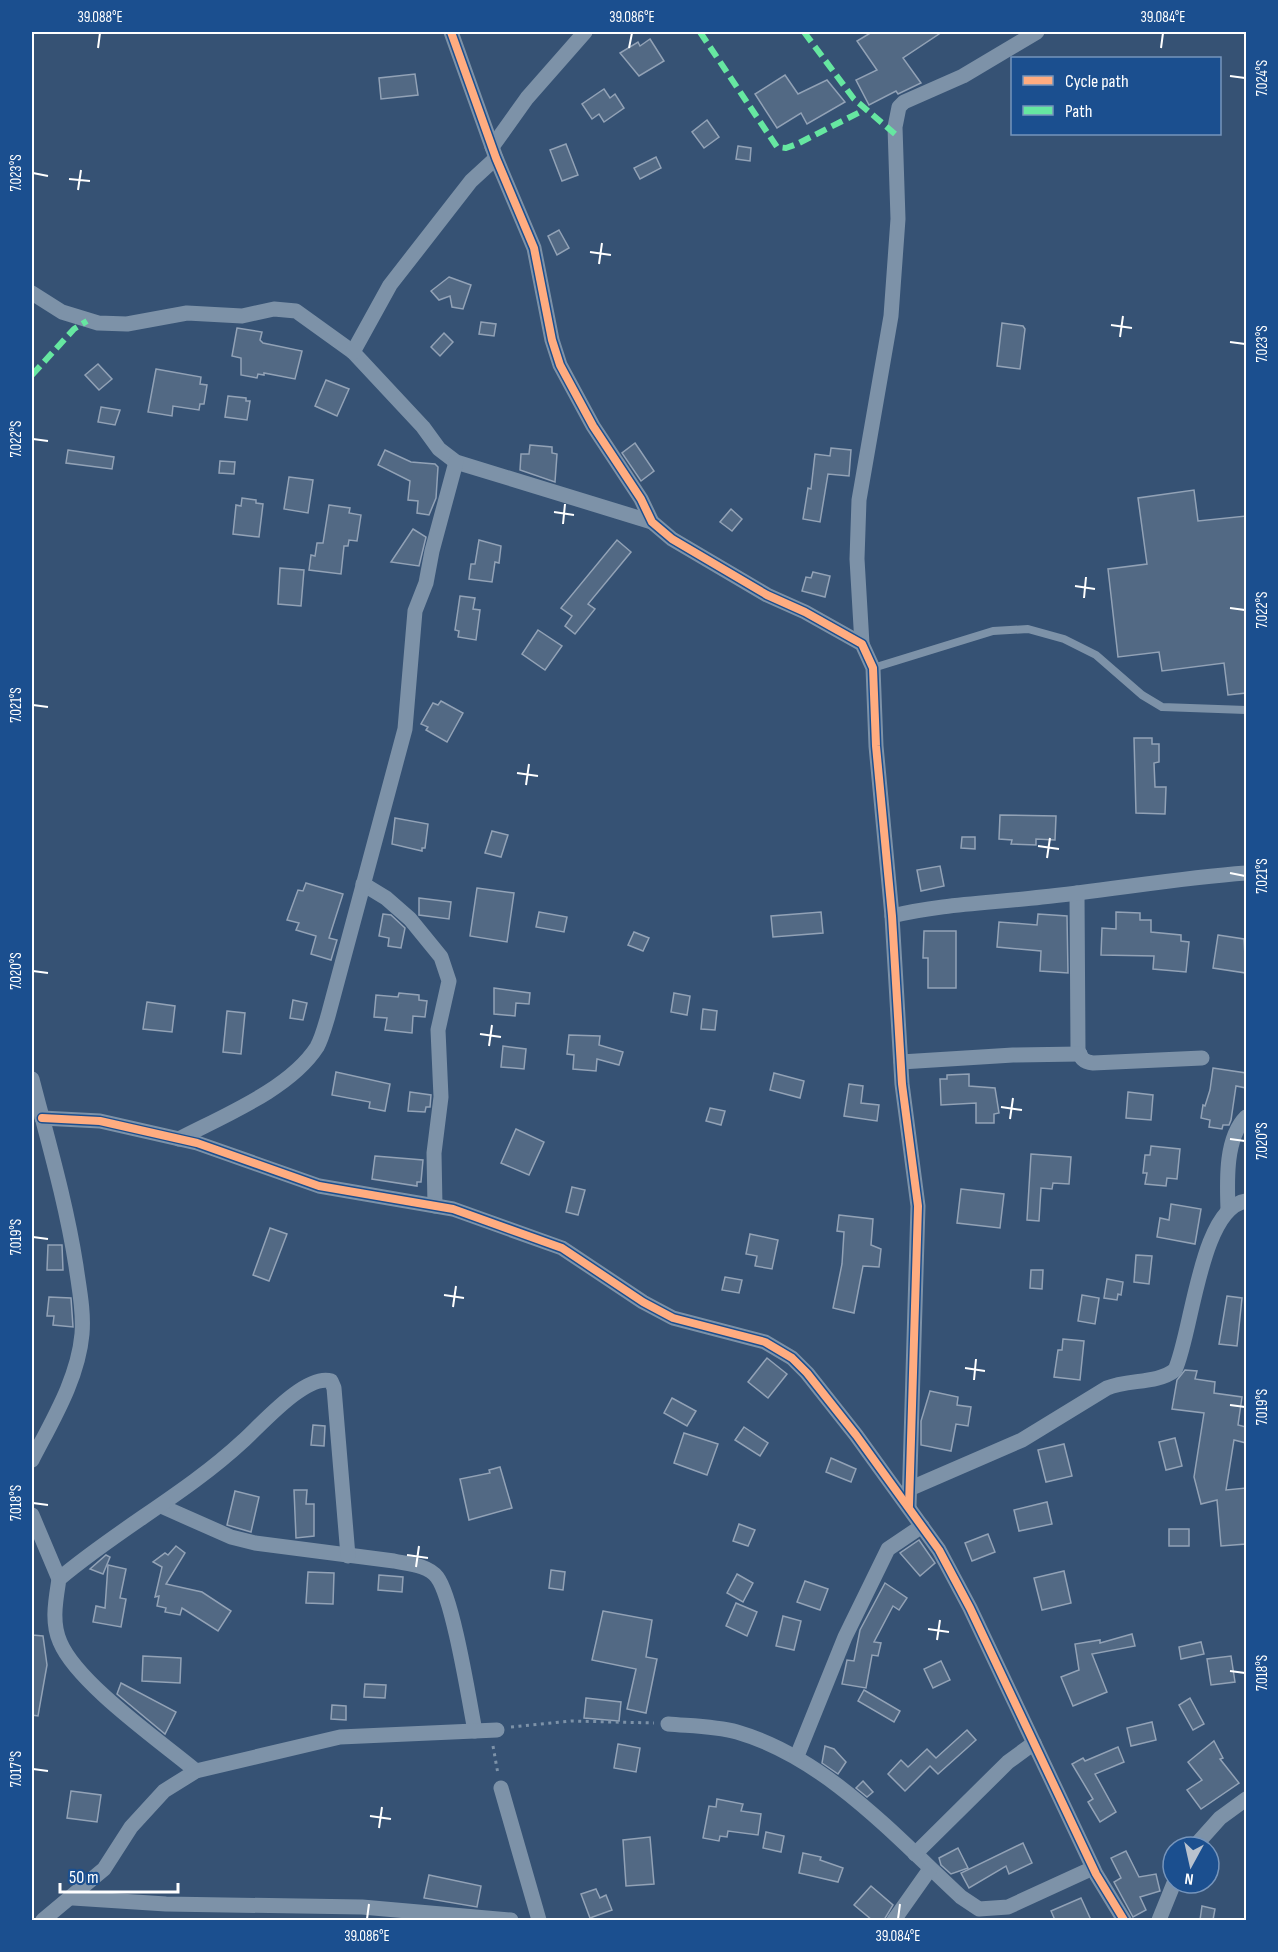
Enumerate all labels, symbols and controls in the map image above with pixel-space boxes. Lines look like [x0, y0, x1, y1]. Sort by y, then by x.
text: 39.088°E [77, 8, 123, 27]
text: 39.086°E [609, 8, 655, 27]
text: 39.084°E [1141, 8, 1185, 27]
legend [1011, 57, 1221, 135]
text: 7.024°S [1253, 60, 1272, 96]
text: Cycle path [1065, 71, 1129, 92]
text: Path [1065, 101, 1093, 122]
text: 7.023°S [7, 154, 26, 192]
text: 7.023°S [1253, 325, 1272, 363]
text: 7.022°S [7, 421, 26, 457]
text: 7.022°S [1253, 592, 1272, 628]
text: 7.021°S [7, 687, 26, 723]
text: 7.021°S [1253, 858, 1272, 894]
text: 7.020°S [7, 952, 26, 990]
text: 7.020°S [1253, 1122, 1272, 1160]
text: 7.019°S [7, 1219, 26, 1255]
text: 7.019°S [1253, 1389, 1272, 1425]
text: 7.018°S [7, 1485, 26, 1521]
text: 7.018°S [1253, 1655, 1272, 1691]
text: 7.017°S [7, 1751, 26, 1787]
north arrow [1161, 1835, 1221, 1895]
scale bar [60, 1856, 178, 1894]
text: 50 m [69, 1867, 99, 1888]
text: N [1184, 1868, 1195, 1888]
text: 39.086°E [344, 1927, 390, 1946]
text: 39.084°E [876, 1927, 920, 1946]

